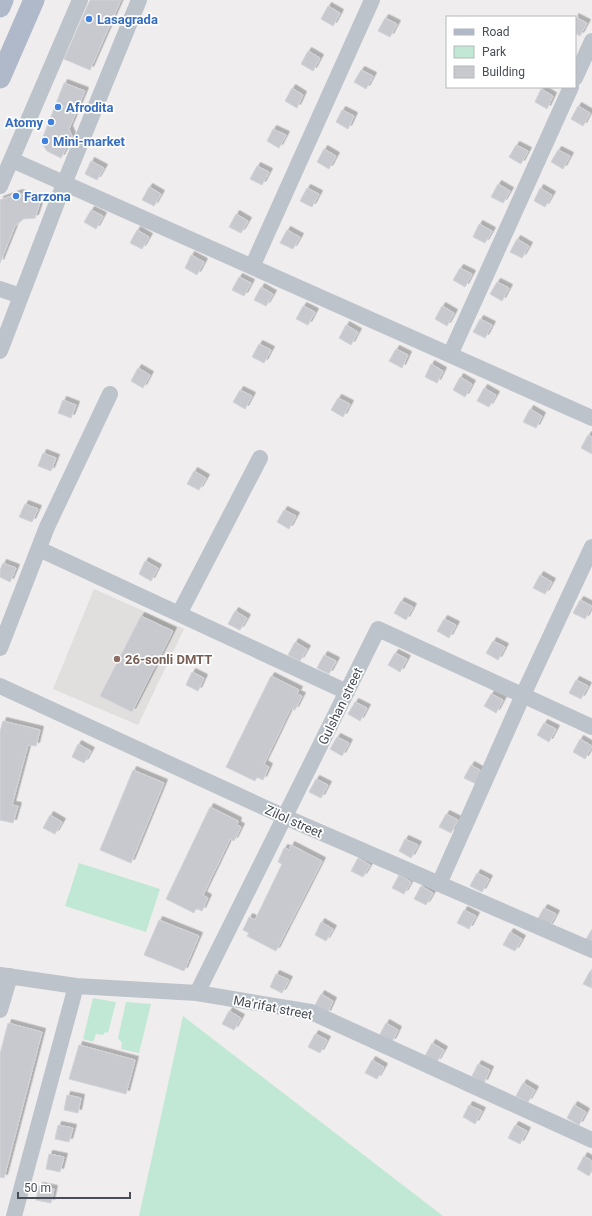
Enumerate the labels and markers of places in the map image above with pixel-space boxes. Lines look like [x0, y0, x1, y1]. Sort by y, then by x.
place label: Lasagrada [97, 12, 158, 27]
marker: Lasagrada [84, 14, 94, 24]
place label: Afrodita [66, 100, 113, 115]
marker: Afrodita [53, 102, 63, 112]
place label: Atomy [5, 115, 43, 130]
marker: Atomy [46, 117, 56, 127]
place label: Mini-market [53, 134, 125, 149]
marker: Mini-market [40, 136, 50, 146]
place label: Farzona [24, 189, 71, 204]
marker: Farzona [11, 191, 21, 201]
place label: 26-sonli DMTT [125, 652, 212, 667]
marker: 26-sonli DMTT [112, 654, 122, 664]

